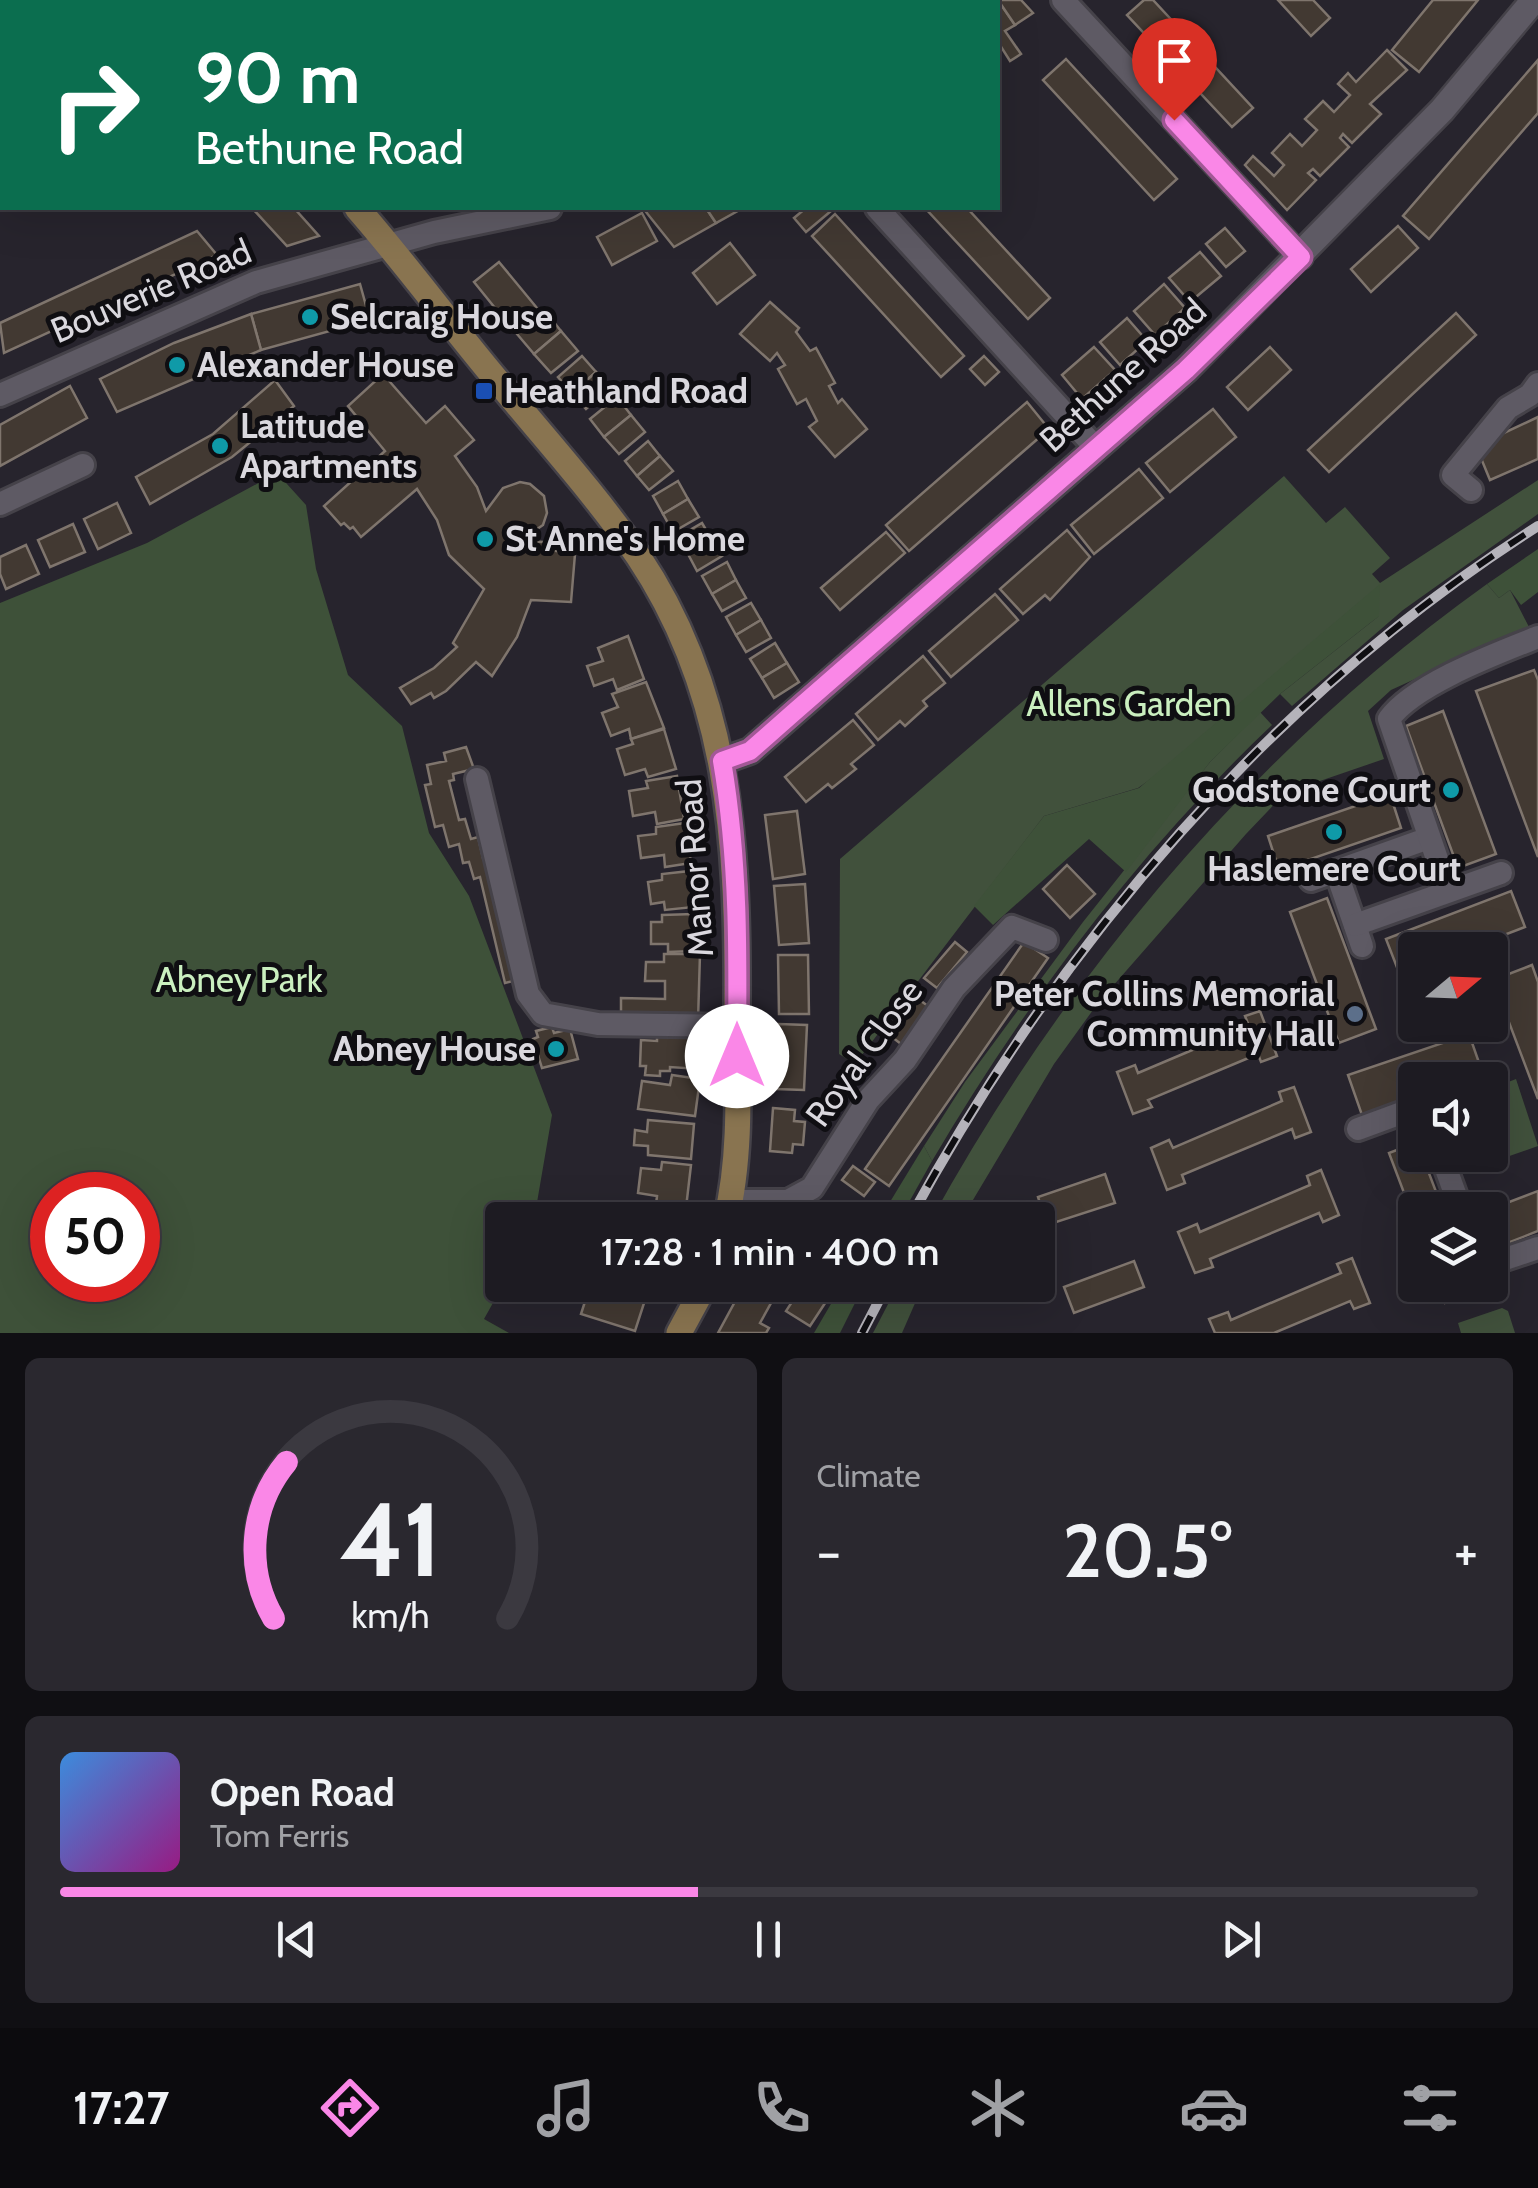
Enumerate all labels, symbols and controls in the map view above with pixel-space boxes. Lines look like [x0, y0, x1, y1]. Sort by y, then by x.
pin [1132, 18, 1217, 121]
icon: arrive [1147, 33, 1202, 88]
text: 90 m [195, 35, 360, 121]
icon: right [30, 40, 160, 170]
text: Bethune Road [195, 121, 464, 175]
street label: Bouverie Road [44, 229, 257, 352]
street label: Bethune Road [1031, 289, 1215, 461]
place label: Selcraig House [330, 295, 553, 338]
marker: Selcraig House [299, 306, 321, 328]
place label: Alexander House [197, 343, 454, 386]
marker: Alexander House [166, 354, 188, 376]
place label: Heathland Road [504, 369, 748, 412]
marker: Heathland Road [473, 380, 495, 402]
place label: Latitude Apartments [240, 404, 417, 487]
marker: Latitude Apartments [209, 435, 231, 457]
place label: St Anne's Home [505, 517, 745, 560]
marker: St Anne's Home [474, 528, 496, 550]
park label: Allens Garden [1026, 682, 1232, 725]
place label: Godstone Court [1192, 768, 1431, 811]
street label: Manor Road [667, 777, 722, 959]
marker: Godstone Court [1440, 779, 1462, 801]
marker: Haslemere Court [1323, 821, 1345, 843]
place label: Haslemere Court [1207, 847, 1461, 890]
north arrow [1398, 932, 1508, 1042]
map controls [1398, 932, 1508, 1302]
park label: Abney Park [156, 958, 323, 1001]
street label: Royal Close [796, 971, 931, 1135]
place label: Peter Collins Memorial Community Hall [994, 972, 1335, 1055]
marker: Peter Collins Memorial Community Hall [1344, 1003, 1366, 1025]
position arrow [685, 1004, 789, 1108]
place label: Abney House [333, 1027, 536, 1070]
marker: Abney House [545, 1038, 567, 1060]
button: sound [1398, 1062, 1508, 1172]
speed limit sign: 50 [30, 1172, 160, 1302]
button: layers [1398, 1192, 1508, 1302]
text: 17:28 · 1 min · 400 m [601, 1228, 940, 1275]
text: Climate [817, 1456, 921, 1495]
text: 41 [340, 1476, 442, 1602]
text: 20.5° [1062, 1505, 1232, 1596]
text: − [817, 1518, 841, 1585]
text: + [1454, 1518, 1478, 1585]
text: km/h [352, 1594, 430, 1637]
text: Open Road [210, 1769, 395, 1816]
text: Tom Ferris [210, 1816, 349, 1855]
icon: previous [269, 1912, 324, 1967]
icon: pause [741, 1912, 796, 1967]
icon: next [1214, 1912, 1269, 1967]
icon: directions [315, 2073, 385, 2143]
icon: music [531, 2073, 601, 2143]
icon: phone [747, 2073, 817, 2143]
icon: climate [963, 2073, 1033, 2143]
icon: car [1179, 2073, 1249, 2143]
icon: filters [1395, 2073, 1465, 2143]
text: 17:27 [73, 2081, 169, 2135]

